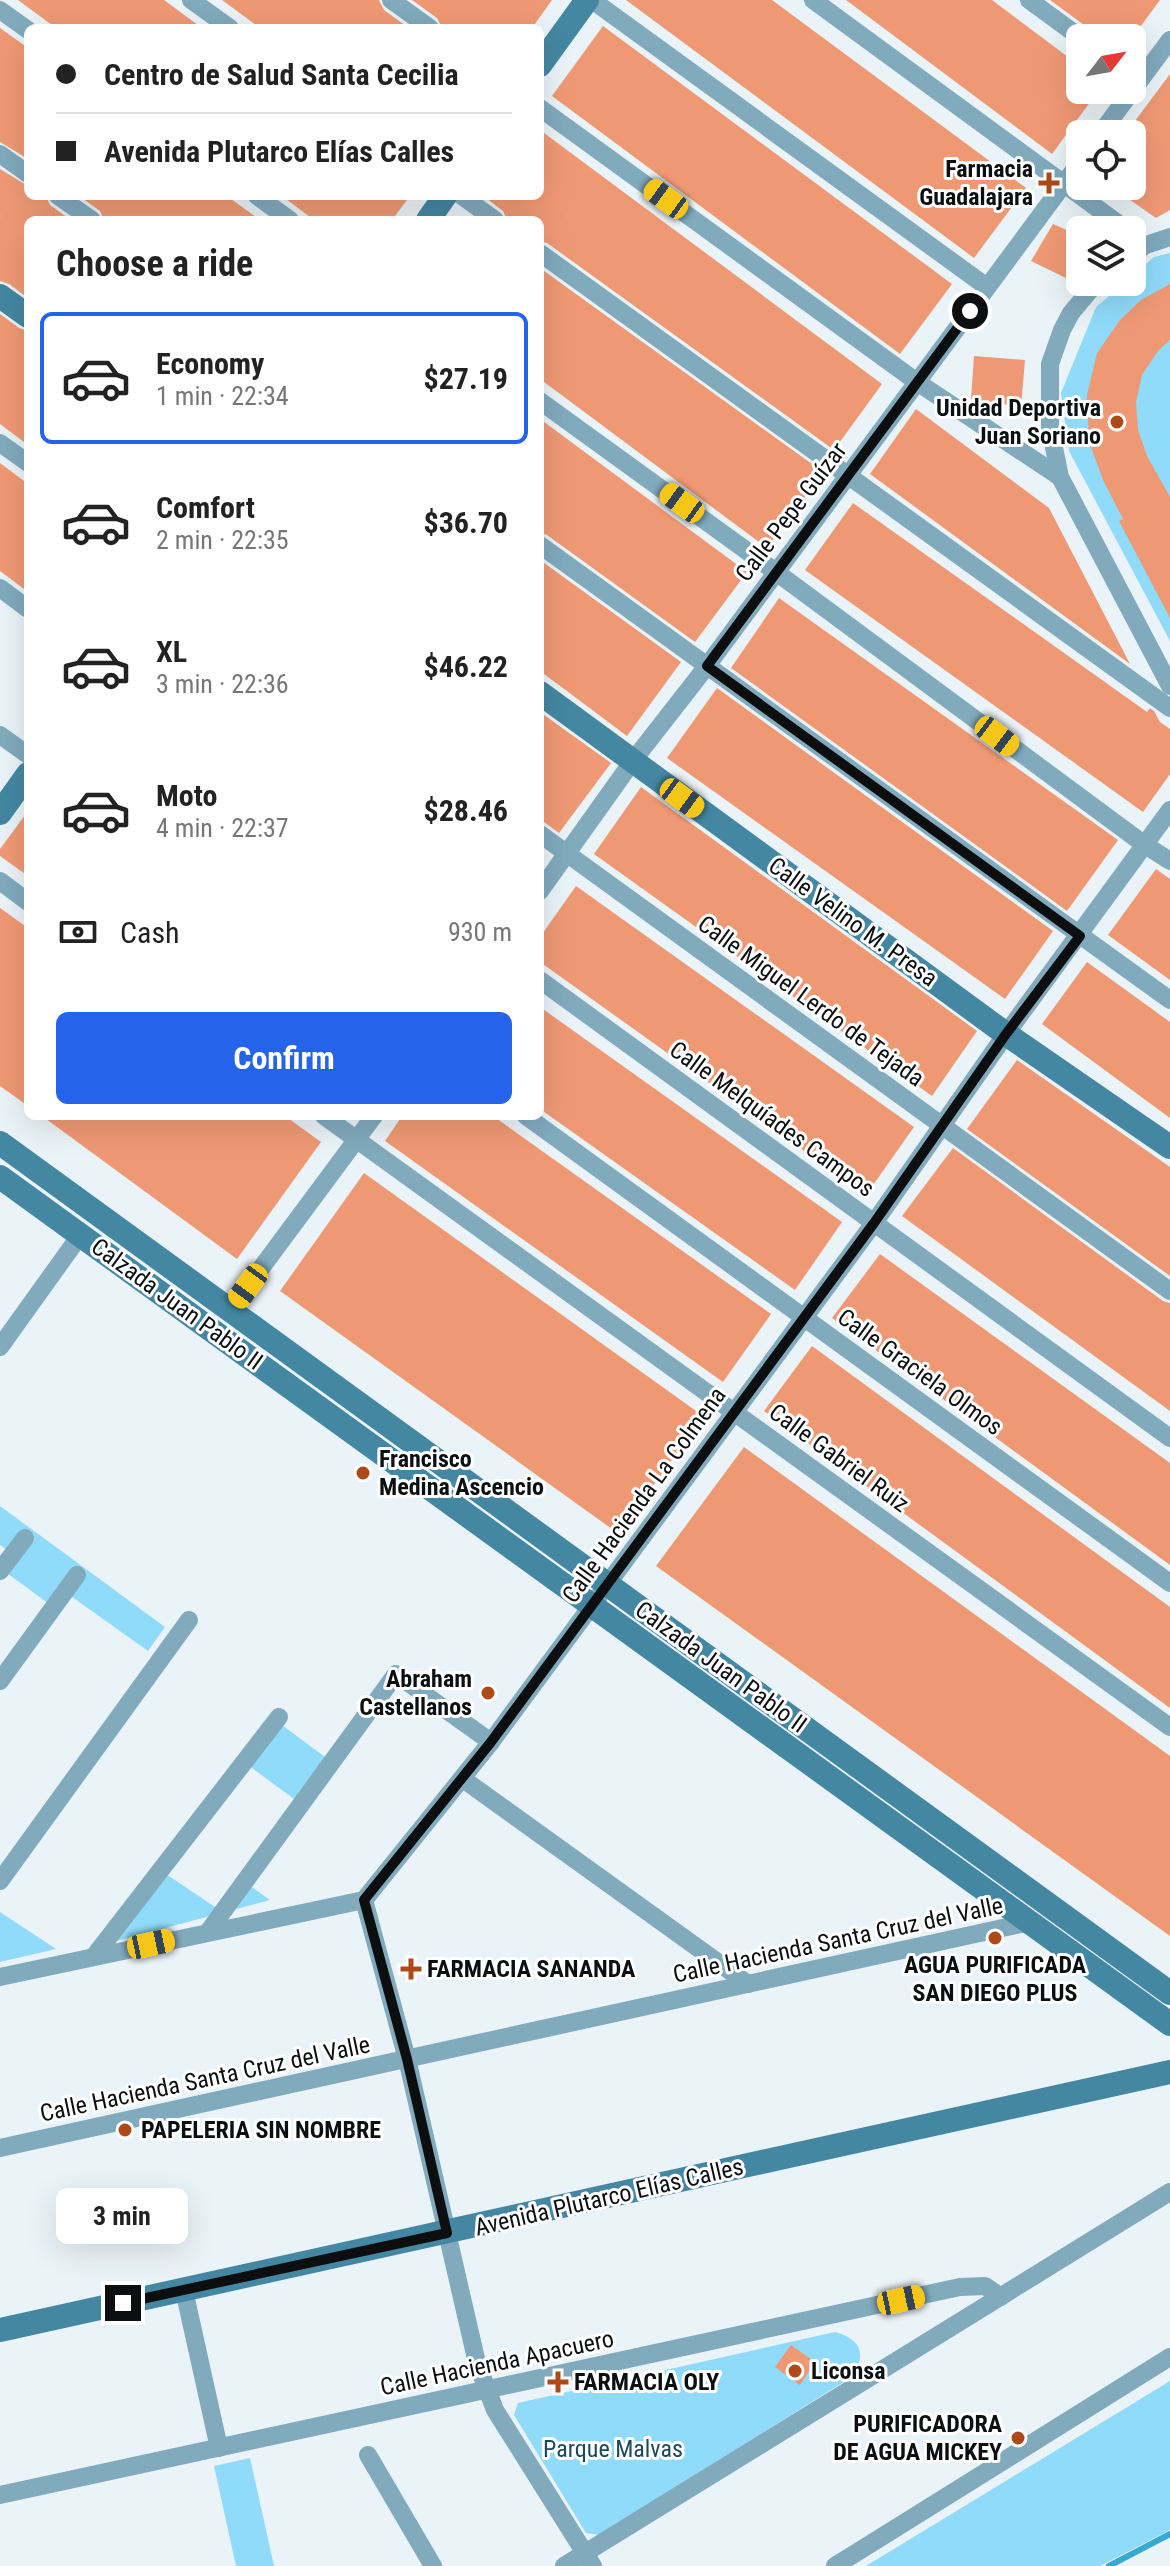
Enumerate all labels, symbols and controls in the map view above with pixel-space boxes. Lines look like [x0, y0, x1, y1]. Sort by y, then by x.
north arrow [1066, 24, 1146, 104]
map controls [1066, 24, 1146, 296]
text: Centro de Salud Santa Cecilia [104, 57, 459, 92]
button: locate [1066, 120, 1146, 200]
text: Avenida Plutarco Elías Calles [104, 134, 454, 169]
place label: Farmacia Guadalajara [919, 155, 1033, 211]
marker: Farmacia Guadalajara [1040, 174, 1058, 192]
car [640, 175, 692, 223]
button: layers [1066, 216, 1146, 296]
text: Choose a ride [56, 243, 253, 285]
route start [952, 293, 988, 329]
icon: car [60, 342, 132, 414]
text: Economy [156, 346, 264, 381]
text: $27.19 [423, 361, 508, 396]
text: 1 min · 22:34 [156, 381, 289, 411]
place label: Unidad Deportiva Juan Soriano [936, 394, 1101, 450]
marker: Unidad Deportiva Juan Soriano [1108, 413, 1126, 431]
street label: Calle Pepe Guízar [730, 437, 852, 587]
car [656, 479, 708, 527]
icon: car [60, 486, 132, 558]
text: Comfort [156, 490, 255, 525]
text: $36.70 [423, 505, 508, 540]
text: 2 min · 22:35 [156, 525, 289, 555]
icon: car [60, 630, 132, 702]
text: XL [156, 634, 187, 669]
text: $46.22 [423, 649, 508, 684]
text: 3 min · 22:36 [156, 669, 289, 699]
car [971, 712, 1023, 760]
icon: car [60, 774, 132, 846]
car [656, 774, 708, 822]
text: Moto [156, 778, 217, 813]
text: $28.46 [423, 793, 508, 828]
text: 4 min · 22:37 [156, 813, 289, 843]
street label: Calle Velino M. Presa [763, 852, 943, 992]
icon: cash [56, 910, 100, 954]
street label: Calle Miguel Lerdo de Tejada [693, 910, 929, 1092]
text: Cash [120, 915, 180, 950]
text: 930 m [448, 917, 512, 947]
button: Confirm [56, 1012, 512, 1104]
street label: Calle Melquíades Campos [664, 1035, 880, 1203]
street label: Calzada Juan Pablo II [86, 1232, 268, 1376]
car [224, 1260, 272, 1312]
street label: Calle Graciela Olmos [832, 1303, 1008, 1441]
street label: Calle Hacienda La Colmena [556, 1382, 732, 1608]
street label: Calle Gabriel Ruiz [764, 1398, 914, 1518]
place label: Francisco Medina Ascencio [379, 1445, 544, 1501]
marker: Francisco Medina Ascencio [354, 1464, 372, 1482]
street label: Calzada Juan Pablo II [630, 1595, 812, 1739]
place label: Abraham Castellanos [359, 1665, 472, 1721]
marker: Abraham Castellanos [479, 1684, 497, 1702]
street label: Calle Hacienda Santa Cruz del Valle [670, 1891, 1006, 1989]
car [125, 1927, 177, 1961]
marker: AGUA PURIFICADA SAN DIEGO PLUS [986, 1929, 1004, 1947]
place label: AGUA PURIFICADA SAN DIEGO PLUS [904, 1951, 1087, 2007]
place label: FARMACIA SANANDA [427, 1955, 636, 1983]
marker: FARMACIA SANANDA [402, 1960, 420, 1978]
street label: Calle Hacienda Santa Cruz del Valle [37, 2030, 373, 2128]
place label: PAPELERIA SIN NOMBRE [141, 2116, 381, 2144]
marker: PAPELERIA SIN NOMBRE [116, 2121, 134, 2139]
street label: Avenida Plutarco Elías Calles [472, 2152, 746, 2242]
callout: 3 min [57, 2187, 189, 2243]
text: 3 min [93, 2201, 151, 2231]
car [875, 2283, 927, 2317]
route end [105, 2285, 141, 2321]
street label: Calle Hacienda Apacuero [378, 2325, 616, 2401]
place label: Liconsa [811, 2357, 886, 2385]
marker: Liconsa [786, 2362, 804, 2380]
place label: FARMACIA OLY [574, 2368, 719, 2396]
marker: FARMACIA OLY [549, 2373, 567, 2391]
place label: PURIFICADORA DE AGUA MICKEY [833, 2410, 1003, 2466]
marker: PURIFICADORA DE AGUA MICKEY [1009, 2429, 1027, 2447]
park label: Parque Malvas [543, 2435, 683, 2463]

